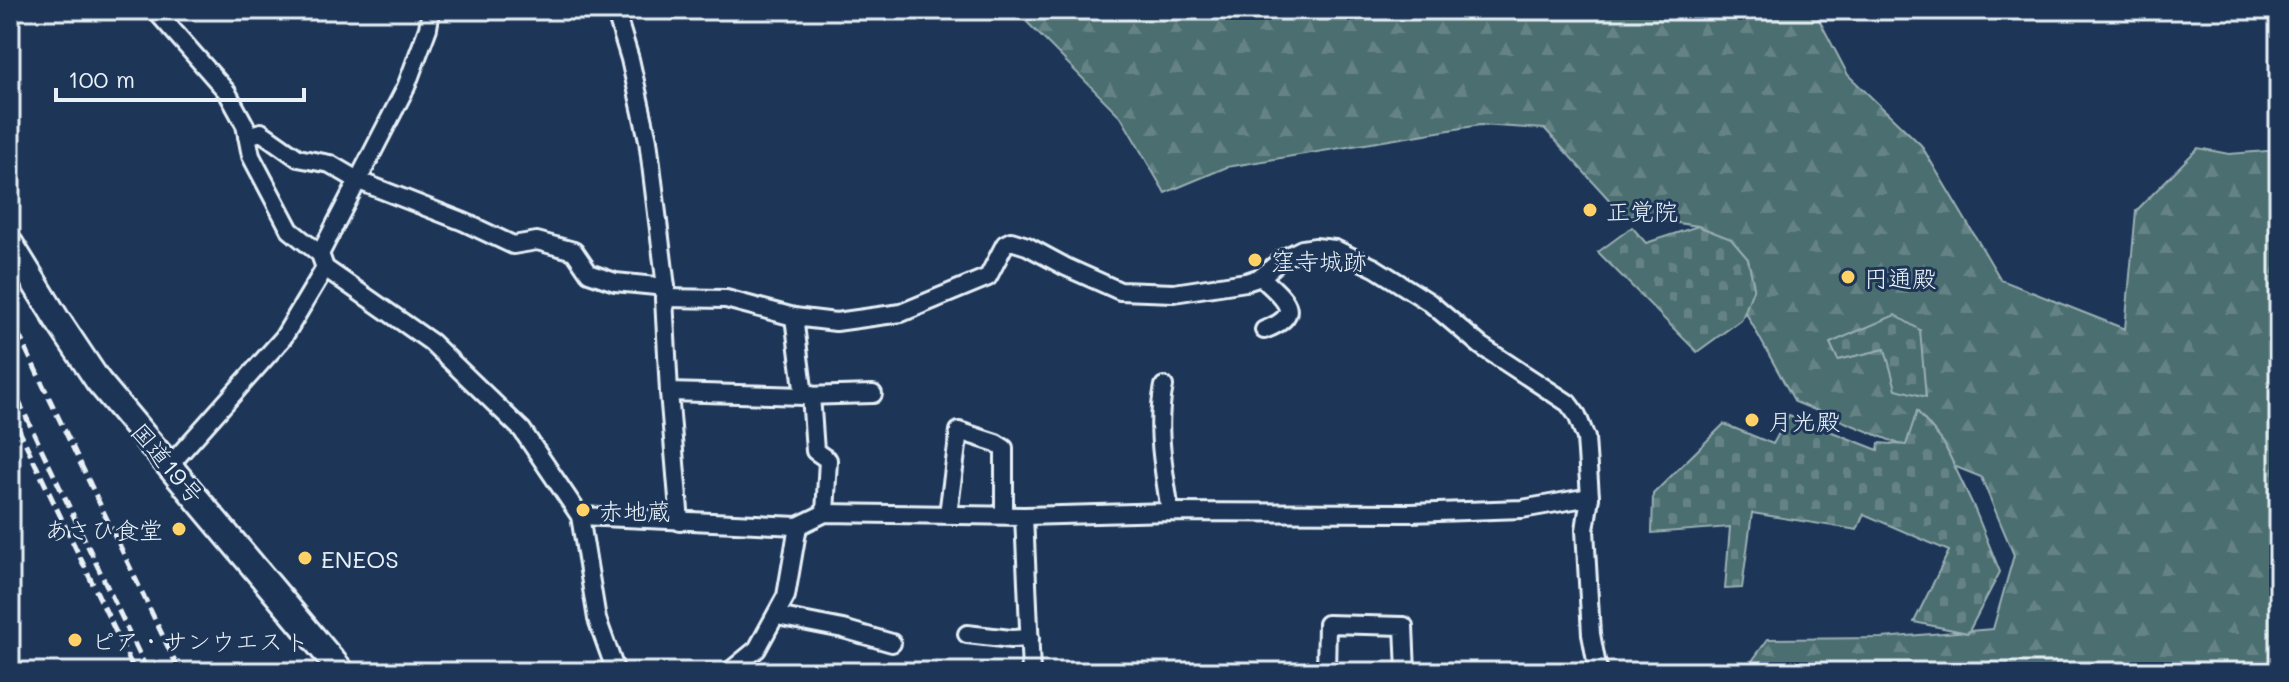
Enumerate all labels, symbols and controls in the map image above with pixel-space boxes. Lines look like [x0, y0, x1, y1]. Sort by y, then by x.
scale bar [56, 52, 304, 102]
text: 100 m [68, 63, 135, 94]
place label: 正覚院 [1606, 195, 1678, 226]
marker: 正覚院 [1581, 201, 1599, 219]
place label: 窪寺城跡 [1271, 245, 1367, 276]
marker: 窪寺城跡 [1246, 251, 1264, 269]
place label: 円通殿 [1864, 262, 1936, 293]
marker: 円通殿 [1839, 268, 1857, 286]
place label: 月光殿 [1768, 405, 1840, 436]
marker: 月光殿 [1743, 411, 1761, 429]
street label: 国道19号 [125, 416, 211, 510]
place label: 赤地蔵 [599, 495, 671, 526]
marker: 赤地蔵 [574, 501, 592, 519]
place label: あさひ食堂 [44, 514, 163, 545]
marker: あさひ食堂 [170, 520, 188, 538]
place label: ENEOS [321, 543, 399, 574]
marker: ENEOS [296, 549, 314, 567]
place label: ピア・サンウエスト [91, 625, 309, 656]
marker: ピア・サンウエスト [66, 631, 84, 649]

